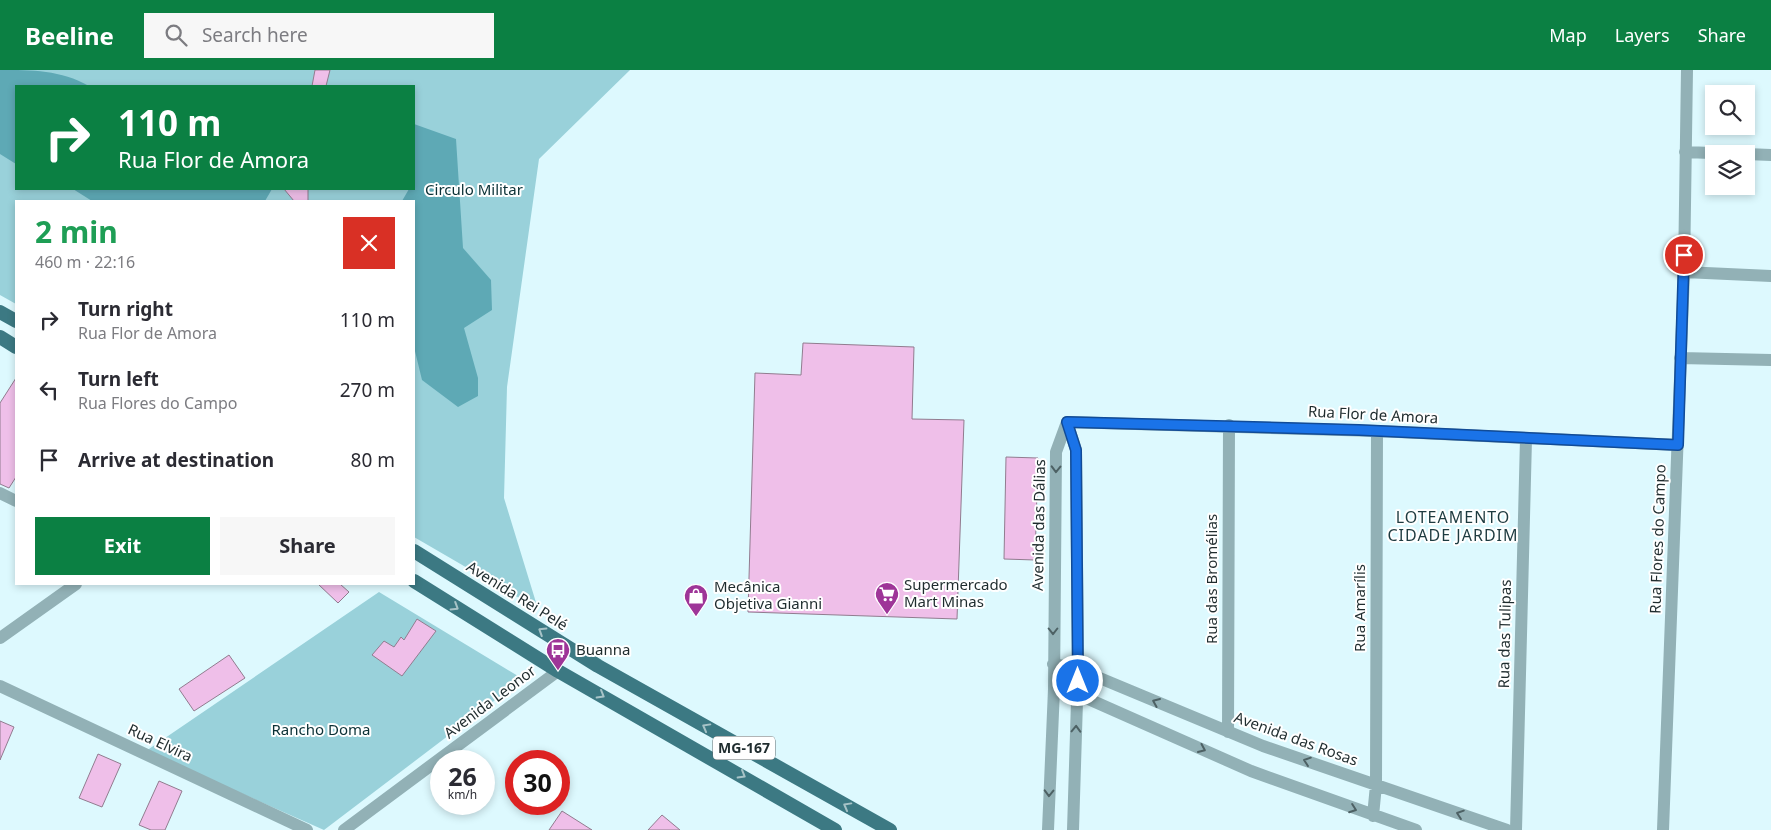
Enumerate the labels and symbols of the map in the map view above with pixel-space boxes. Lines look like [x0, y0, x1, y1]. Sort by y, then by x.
park label: Circulo Militar [425, 179, 523, 199]
pin [1663, 234, 1705, 276]
street label: Rua Flor de Amora [1307, 401, 1439, 427]
street label: Avenida das Dálias [1027, 459, 1049, 591]
street label: Rua Flores do Campo [1644, 464, 1670, 614]
one-way arrow [1051, 465, 1061, 473]
district label: LOTEAMENTO CIDADE JARDIM [1387, 506, 1519, 546]
street label: Rua das Bromélias [1201, 514, 1221, 644]
street label: Avenida Rei Pelé [463, 556, 572, 634]
street label: Rua Amarílis [1349, 564, 1369, 652]
place label: Supermercado Mart Minas [904, 574, 1008, 611]
place label: Mecânica Objetiva Gianni [714, 576, 822, 613]
street label: Rua das Tulipas [1493, 579, 1515, 689]
supermarket icon: Supermercado Mart Minas [874, 581, 900, 615]
shop icon: Mecânica Objetiva Gianni [683, 583, 709, 617]
one-way arrow [450, 601, 459, 611]
one-way arrow [539, 628, 548, 637]
one-way arrow [1048, 628, 1058, 635]
bus stop icon: Buanna [545, 637, 571, 671]
place label: Buanna [576, 639, 630, 659]
position arrow [1051, 654, 1103, 706]
street label: Avenida Leonor [439, 660, 539, 742]
one-way arrow [595, 689, 604, 699]
one-way arrow [1152, 697, 1161, 708]
street label: Avenida das Rosas [1232, 706, 1361, 770]
street label: Rua Elvira [125, 718, 196, 766]
park label: Rancho Doma [272, 719, 370, 739]
one-way arrow [702, 723, 711, 733]
one-way arrow [1071, 725, 1082, 733]
road number: MG-167 [713, 736, 775, 760]
one-way arrow [1197, 743, 1206, 754]
speed limit sign: 30 [505, 750, 570, 815]
one-way arrow [1303, 757, 1312, 767]
one-way arrow [736, 769, 745, 779]
one-way arrow [1044, 790, 1054, 798]
one-way arrow [844, 802, 853, 812]
one-way arrow [1348, 803, 1357, 813]
one-way arrow [1457, 810, 1465, 820]

